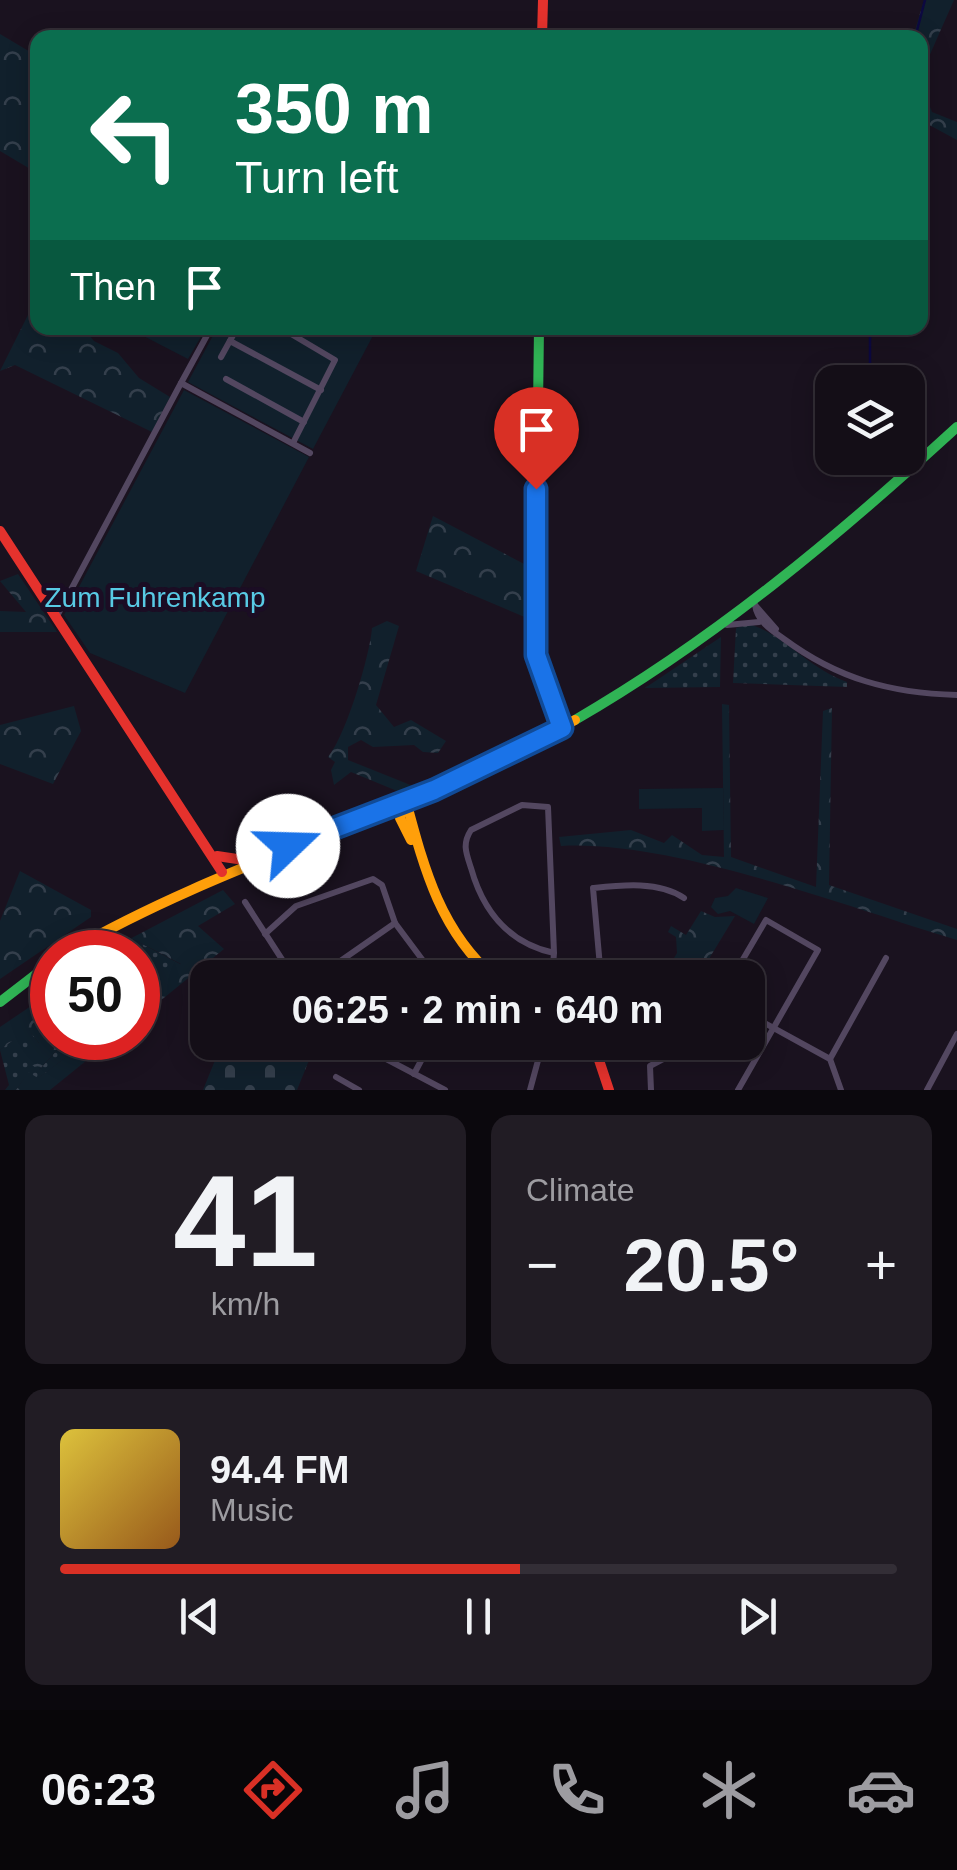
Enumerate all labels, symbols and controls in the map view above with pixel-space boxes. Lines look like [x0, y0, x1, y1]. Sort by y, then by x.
icon: left [70, 70, 200, 200]
text: 350 m [235, 70, 433, 148]
text: Turn left [235, 152, 398, 203]
icon: arrive [177, 260, 232, 315]
text: Then [70, 266, 157, 308]
map controls [815, 365, 925, 475]
button: layers [815, 365, 925, 475]
pin [494, 387, 579, 490]
icon: arrive [509, 402, 564, 457]
park label: Zum Fuhrenkamp [45, 582, 265, 613]
position arrow [236, 794, 340, 898]
speed limit sign: 50 [30, 930, 160, 1060]
text: 06:25 · 2 min · 640 m [292, 989, 663, 1031]
text: 41 [173, 1148, 318, 1294]
text: Climate [526, 1172, 634, 1208]
text: 20.5° [624, 1223, 799, 1307]
text: − [526, 1234, 558, 1296]
text: + [865, 1234, 897, 1296]
text: km/h [211, 1286, 280, 1322]
text: 94.4 FM [210, 1449, 349, 1491]
text: Music [210, 1492, 294, 1528]
icon: previous [172, 1589, 227, 1644]
icon: pause [451, 1589, 506, 1644]
icon: next [730, 1589, 785, 1644]
icon: directions [238, 1755, 308, 1825]
icon: music [390, 1755, 460, 1825]
icon: phone [542, 1755, 612, 1825]
icon: climate [694, 1755, 764, 1825]
icon: car [846, 1755, 916, 1825]
text: 06:23 [41, 1764, 156, 1815]

